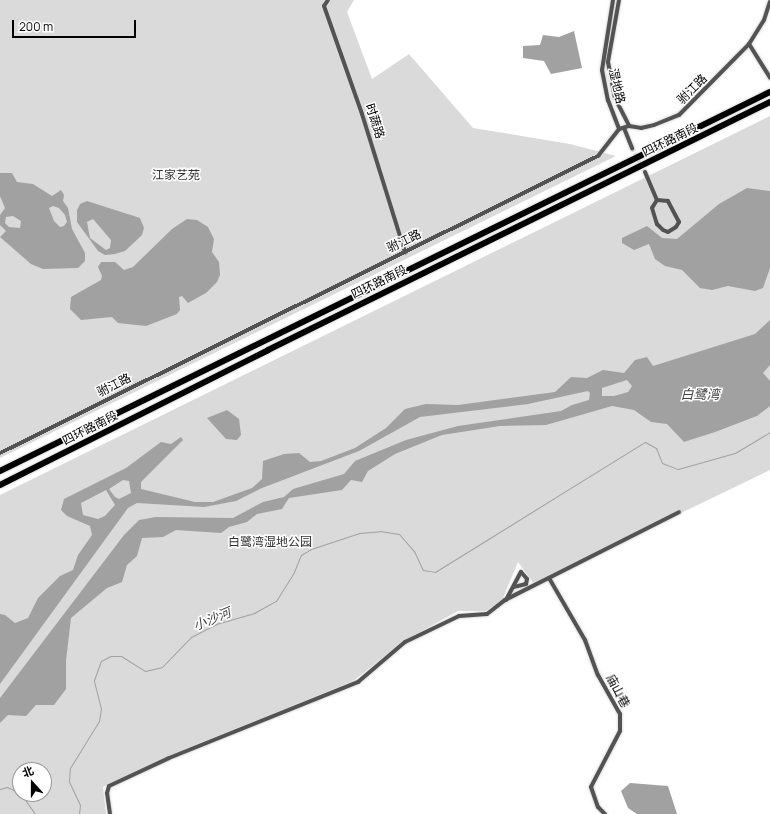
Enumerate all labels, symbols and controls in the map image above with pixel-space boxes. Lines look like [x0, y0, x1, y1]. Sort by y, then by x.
scale bar [14, 12, 138, 38]
text: 200 m [19, 18, 53, 35]
street label: 湿地路 [606, 67, 628, 105]
street label: 驸江路 [674, 71, 710, 107]
street label: 时蔬路 [363, 102, 387, 140]
street label: 四环路南段 [640, 120, 700, 160]
park label: 江家艺苑 [152, 168, 200, 182]
street label: 驸江路 [385, 227, 423, 255]
street label: 四环路南段 [349, 262, 409, 302]
street label: 驸江路 [95, 370, 133, 400]
water label: 白鹭湾 [681, 386, 719, 402]
street label: 四环路南段 [60, 408, 120, 448]
park label: 白鹭湾湿地公园 [228, 535, 312, 549]
water label: 小沙河 [191, 604, 233, 634]
street label: 庙山巷 [603, 672, 633, 710]
north arrow [12, 762, 52, 802]
text: 北 [20, 762, 36, 780]

